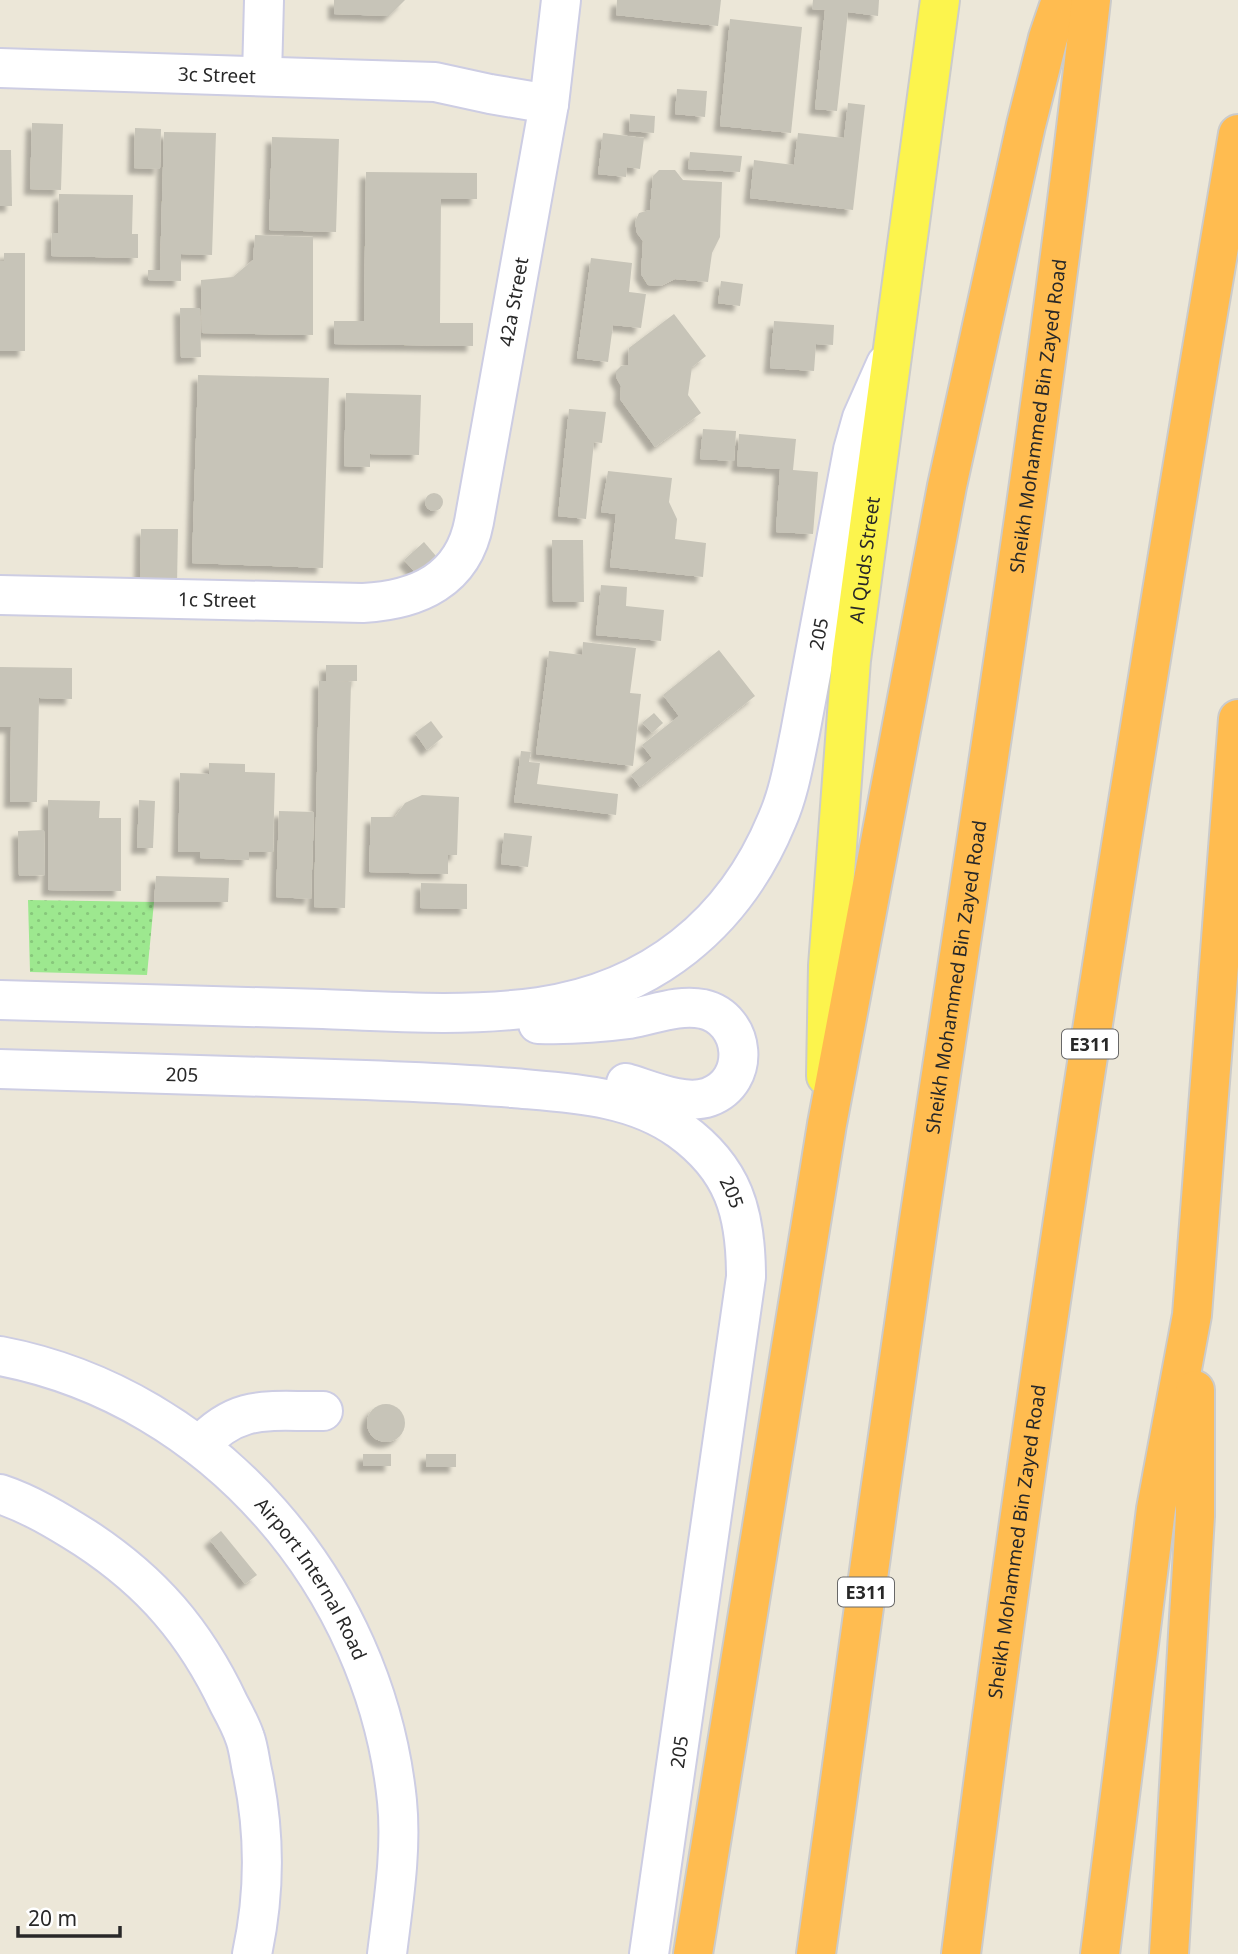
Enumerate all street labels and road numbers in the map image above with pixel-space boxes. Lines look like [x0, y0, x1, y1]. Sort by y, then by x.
street label: 3c Street [177, 61, 256, 89]
street label: 42a Street [493, 255, 534, 348]
street label: Sheikh Mohammed Bin Zayed Road [1003, 257, 1072, 575]
street label: Al Quds Street [843, 495, 886, 625]
street label: 1c Street [178, 586, 256, 614]
street label: 205 [803, 616, 834, 652]
street label: Sheikh Mohammed Bin Zayed Road [919, 818, 992, 1136]
road number: E311 [1062, 1030, 1118, 1058]
street label: 205 [165, 1061, 199, 1088]
street label: 205 [714, 1171, 750, 1211]
street label: Sheikh Mohammed Bin Zayed Road [982, 1383, 1052, 1700]
street label: Airport Internal Road [249, 1492, 373, 1664]
road number: E311 [838, 1577, 894, 1606]
street label: 205 [664, 1734, 694, 1770]

